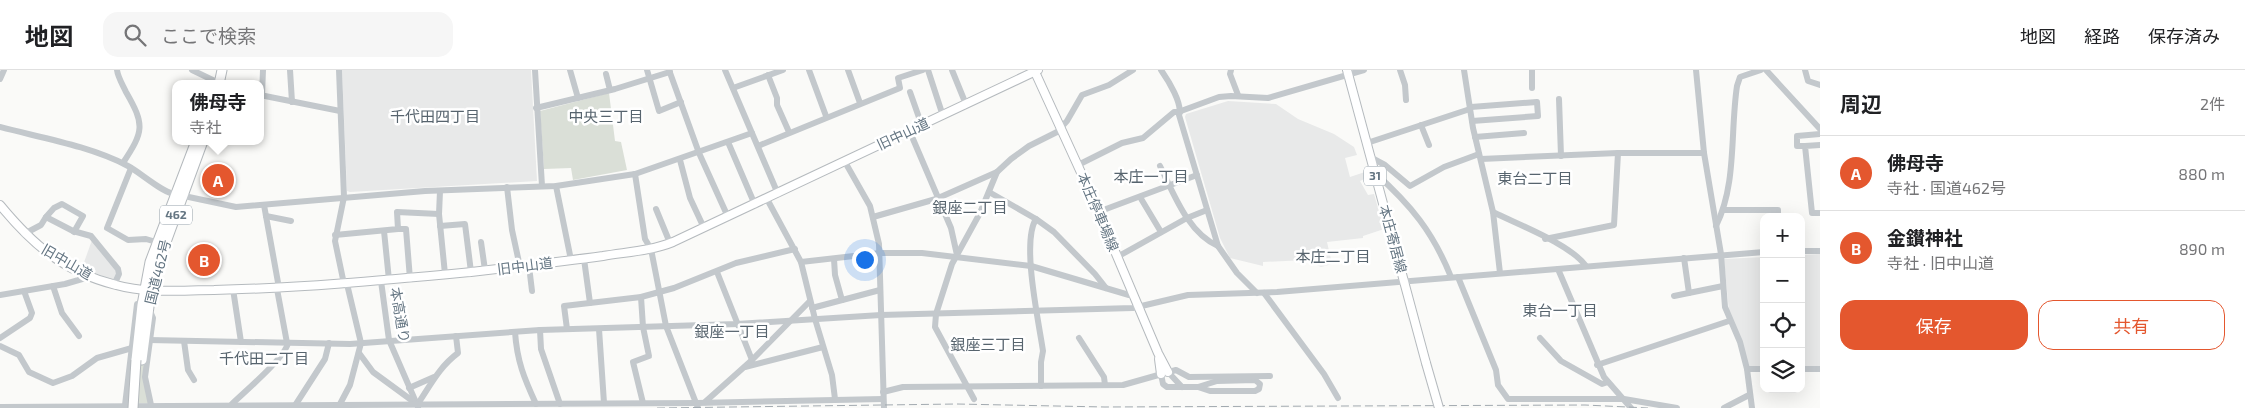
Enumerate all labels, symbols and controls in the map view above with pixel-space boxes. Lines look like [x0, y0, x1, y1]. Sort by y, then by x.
search box [103, 12, 453, 57]
text: 地図 [25, 21, 73, 50]
icon: search [121, 21, 149, 49]
text: ここで検索 [161, 24, 256, 47]
text: 地図 [2020, 25, 2056, 47]
text: 経路 [2084, 25, 2120, 47]
text: 保存済み [2148, 25, 2220, 47]
popup [172, 80, 264, 145]
text: 佛母寺 [189, 90, 247, 113]
text: 周辺 [1840, 91, 1882, 116]
text: 2件 [2200, 94, 2225, 113]
district label: 千代田四丁目 [390, 107, 480, 125]
district label: 中央三丁目 [568, 107, 644, 125]
street label: 旧中山道 [874, 114, 932, 153]
text: 寺社 [189, 117, 222, 136]
text: 佛母寺 [1887, 151, 1944, 174]
pin: A [202, 161, 234, 199]
text: A [1851, 164, 1861, 183]
text: 880 m [2178, 164, 2225, 183]
road number: 31 [1364, 166, 1386, 185]
district label: 本庄一丁目 [1113, 167, 1189, 185]
district label: 東台二丁目 [1497, 169, 1573, 187]
street label: 本庄停車場線 [1074, 170, 1123, 254]
text: 寺社 · 国道462号 [1887, 178, 2006, 197]
district label: 銀座二丁目 [932, 198, 1008, 216]
street label: 本庄寄居線 [1376, 203, 1411, 275]
road number: 462 [160, 206, 192, 224]
map controls [1760, 213, 1805, 393]
button: + [1760, 213, 1805, 258]
text: 金鑚神社 [1887, 226, 1963, 249]
street label: 国道462号 [141, 238, 174, 306]
text: B [1851, 239, 1861, 258]
text: 890 m [2179, 239, 2225, 258]
street label: 旧中山道 [39, 240, 96, 283]
pin: B [188, 241, 220, 279]
your location [852, 247, 878, 273]
district label: 本庄二丁目 [1295, 247, 1371, 265]
text: 寺社 · 旧中山道 [1887, 253, 1994, 272]
street label: 旧中山道 [496, 254, 554, 277]
button: − [1760, 258, 1805, 303]
street label: 本高通り [387, 286, 414, 344]
button: 保存 [1840, 300, 2028, 350]
button: 共有 [2038, 300, 2225, 350]
district label: 東台一丁目 [1522, 301, 1598, 319]
button: locate [1760, 303, 1805, 348]
district label: 銀座一丁目 [694, 322, 770, 340]
district label: 銀座三丁目 [950, 335, 1026, 353]
button: layers [1760, 348, 1805, 393]
district label: 千代田二丁目 [219, 349, 309, 367]

